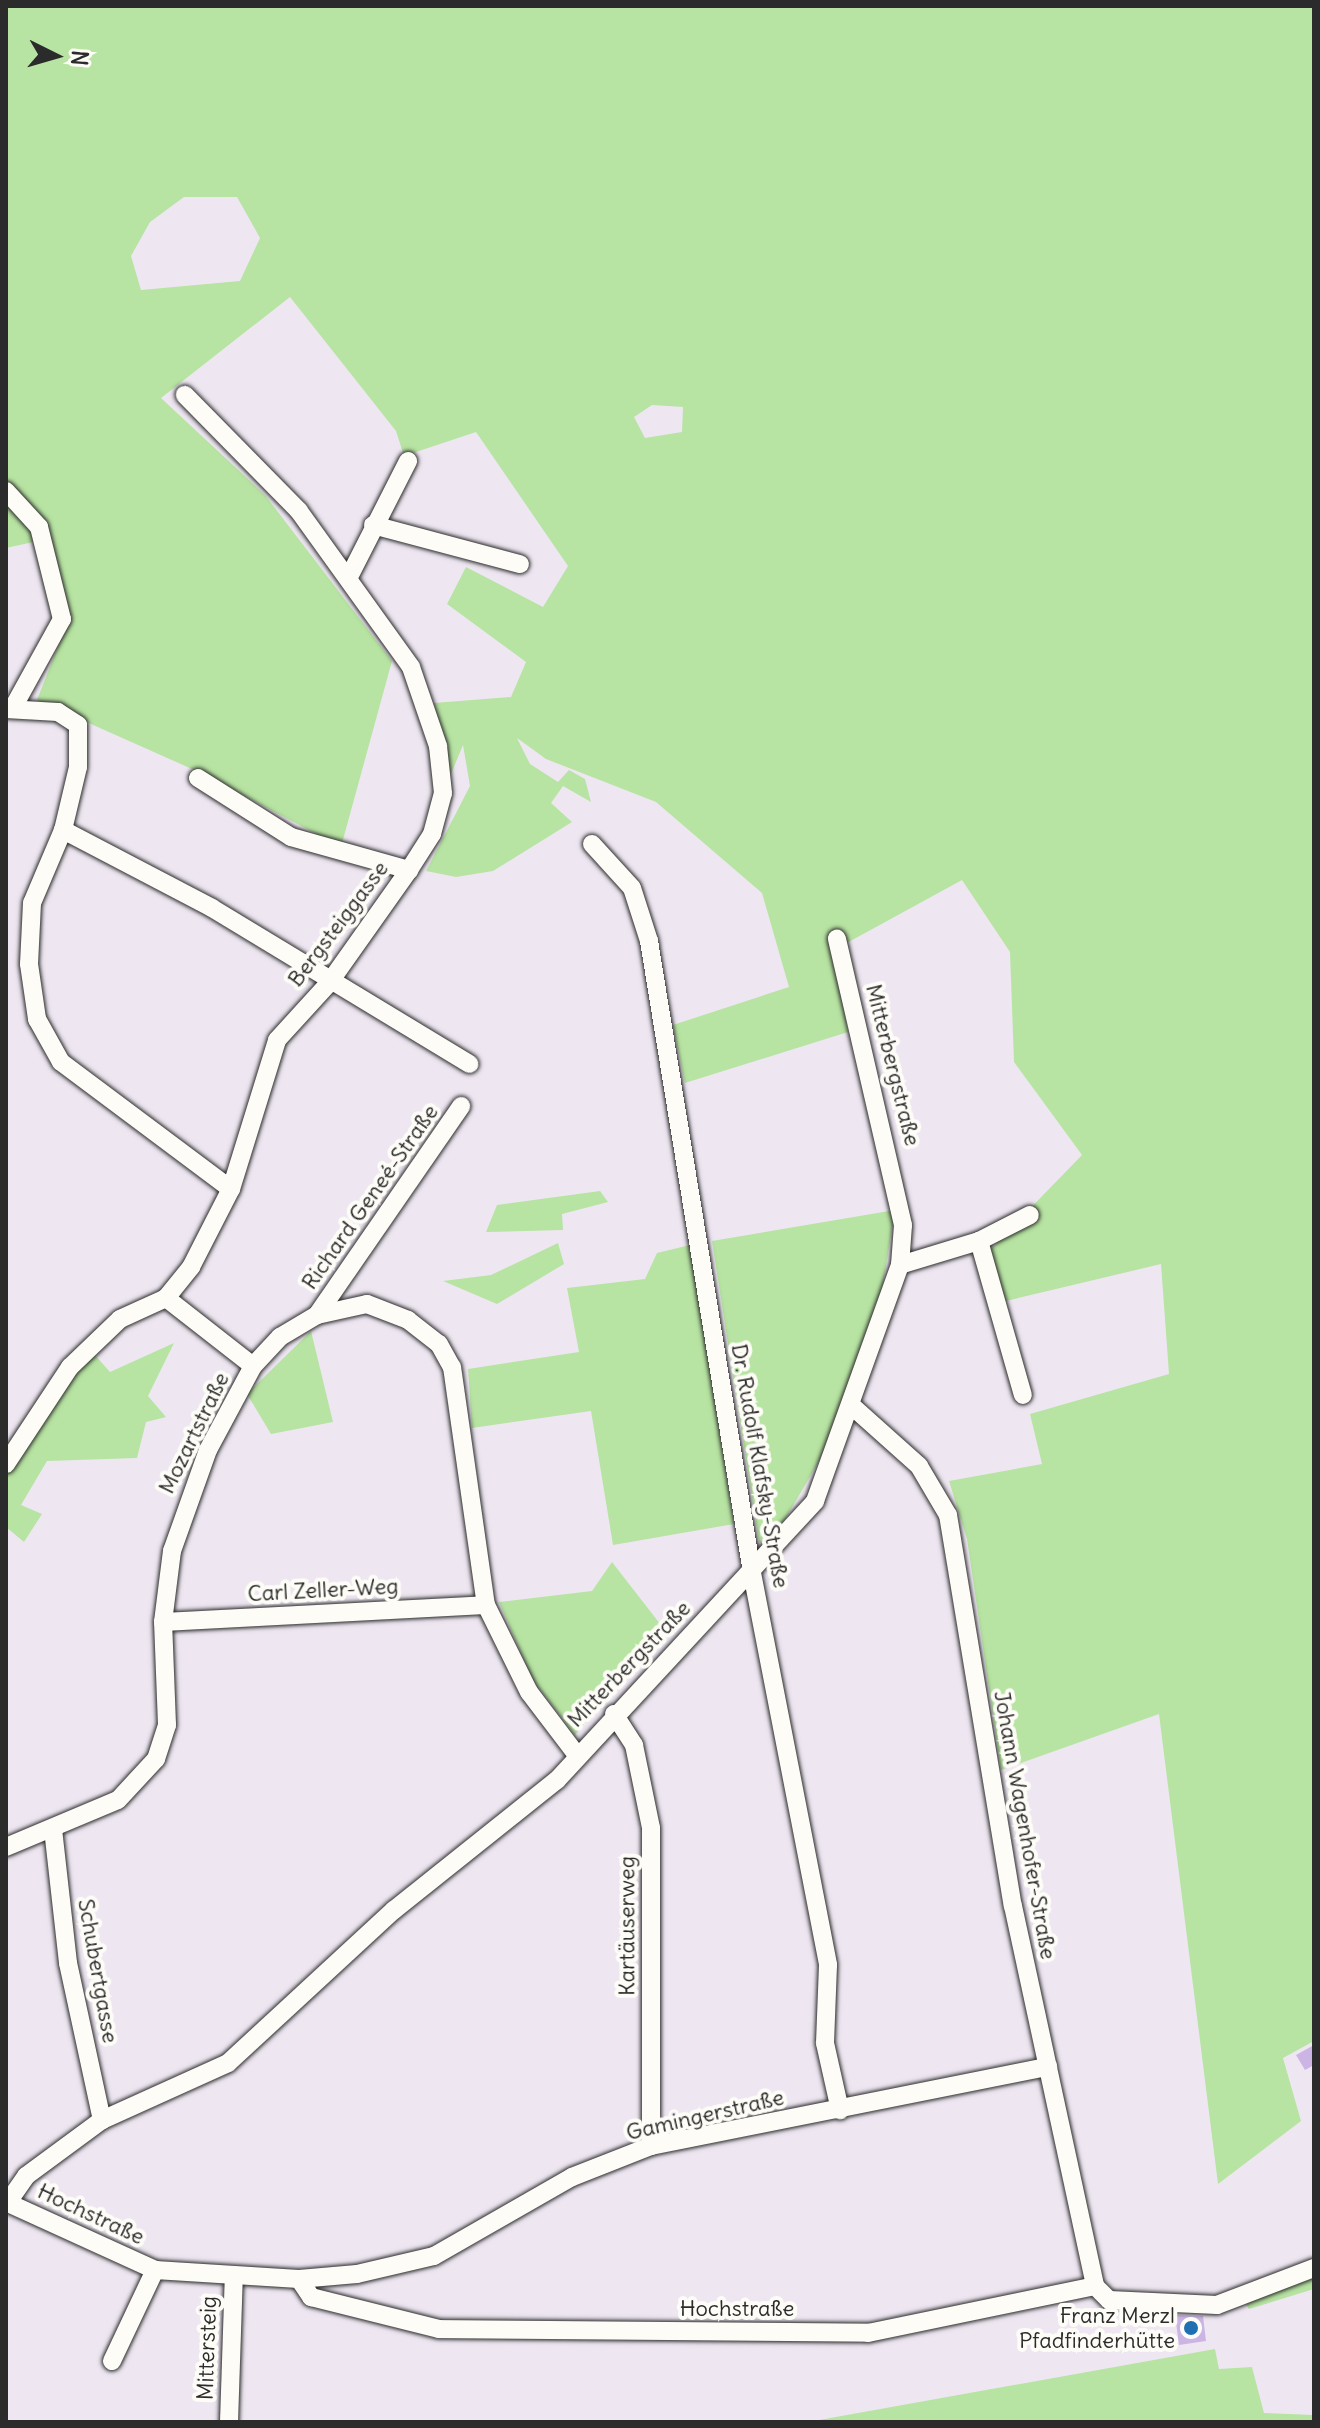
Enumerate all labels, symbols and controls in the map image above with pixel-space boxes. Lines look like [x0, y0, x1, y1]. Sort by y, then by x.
north arrow [16, 16, 96, 96]
text: N [65, 49, 95, 67]
street label: Bergsteiggasse [282, 856, 394, 992]
street label: Mitterbergstraße [860, 981, 926, 1149]
street label: Richard Geneé-Straße [296, 1099, 444, 1295]
street label: Dr. Rudolf Klafsky-Straße [726, 1342, 794, 1590]
street label: Mozartstraße [153, 1368, 235, 1498]
street label: Carl Zeller-Weg [247, 1573, 399, 1607]
street label: Mitterbergstraße [562, 1595, 696, 1733]
street label: Johann Wagenhofer-Straße [988, 1689, 1062, 1961]
street label: Kartäuserweg [614, 1856, 640, 1996]
street label: Schubertgasse [72, 1897, 124, 2045]
street label: Gamingerstraße [624, 2084, 786, 2146]
street label: Hochstraße [33, 2178, 149, 2250]
street label: Mittersteig [192, 2295, 222, 2401]
street label: Hochstraße [680, 2296, 794, 2322]
place label: Franz Merzl Pfadfinderhütte [1019, 2302, 1175, 2354]
marker: Franz Merzl Pfadfinderhütte [1182, 2319, 1200, 2337]

